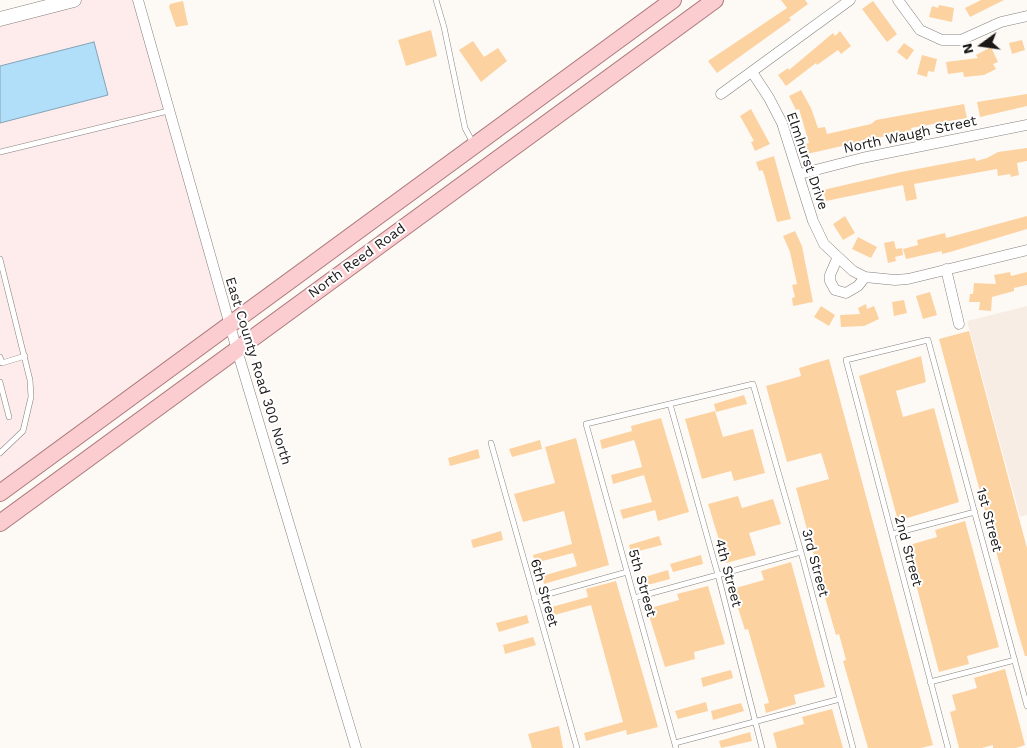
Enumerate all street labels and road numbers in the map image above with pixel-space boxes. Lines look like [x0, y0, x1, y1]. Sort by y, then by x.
street label: Elmhurst Drive [782, 110, 832, 212]
street label: North Waugh Street [842, 113, 978, 157]
street label: North Reed Road [305, 220, 409, 302]
street label: East County Road 300 North [221, 275, 295, 467]
street label: 1st Street [972, 486, 1006, 554]
street label: 2nd Street [891, 514, 925, 588]
street label: 3rd Street [798, 527, 832, 599]
street label: 4th Street [711, 537, 745, 609]
street label: 5th Street [624, 547, 660, 619]
street label: 6th Street [526, 557, 562, 629]

